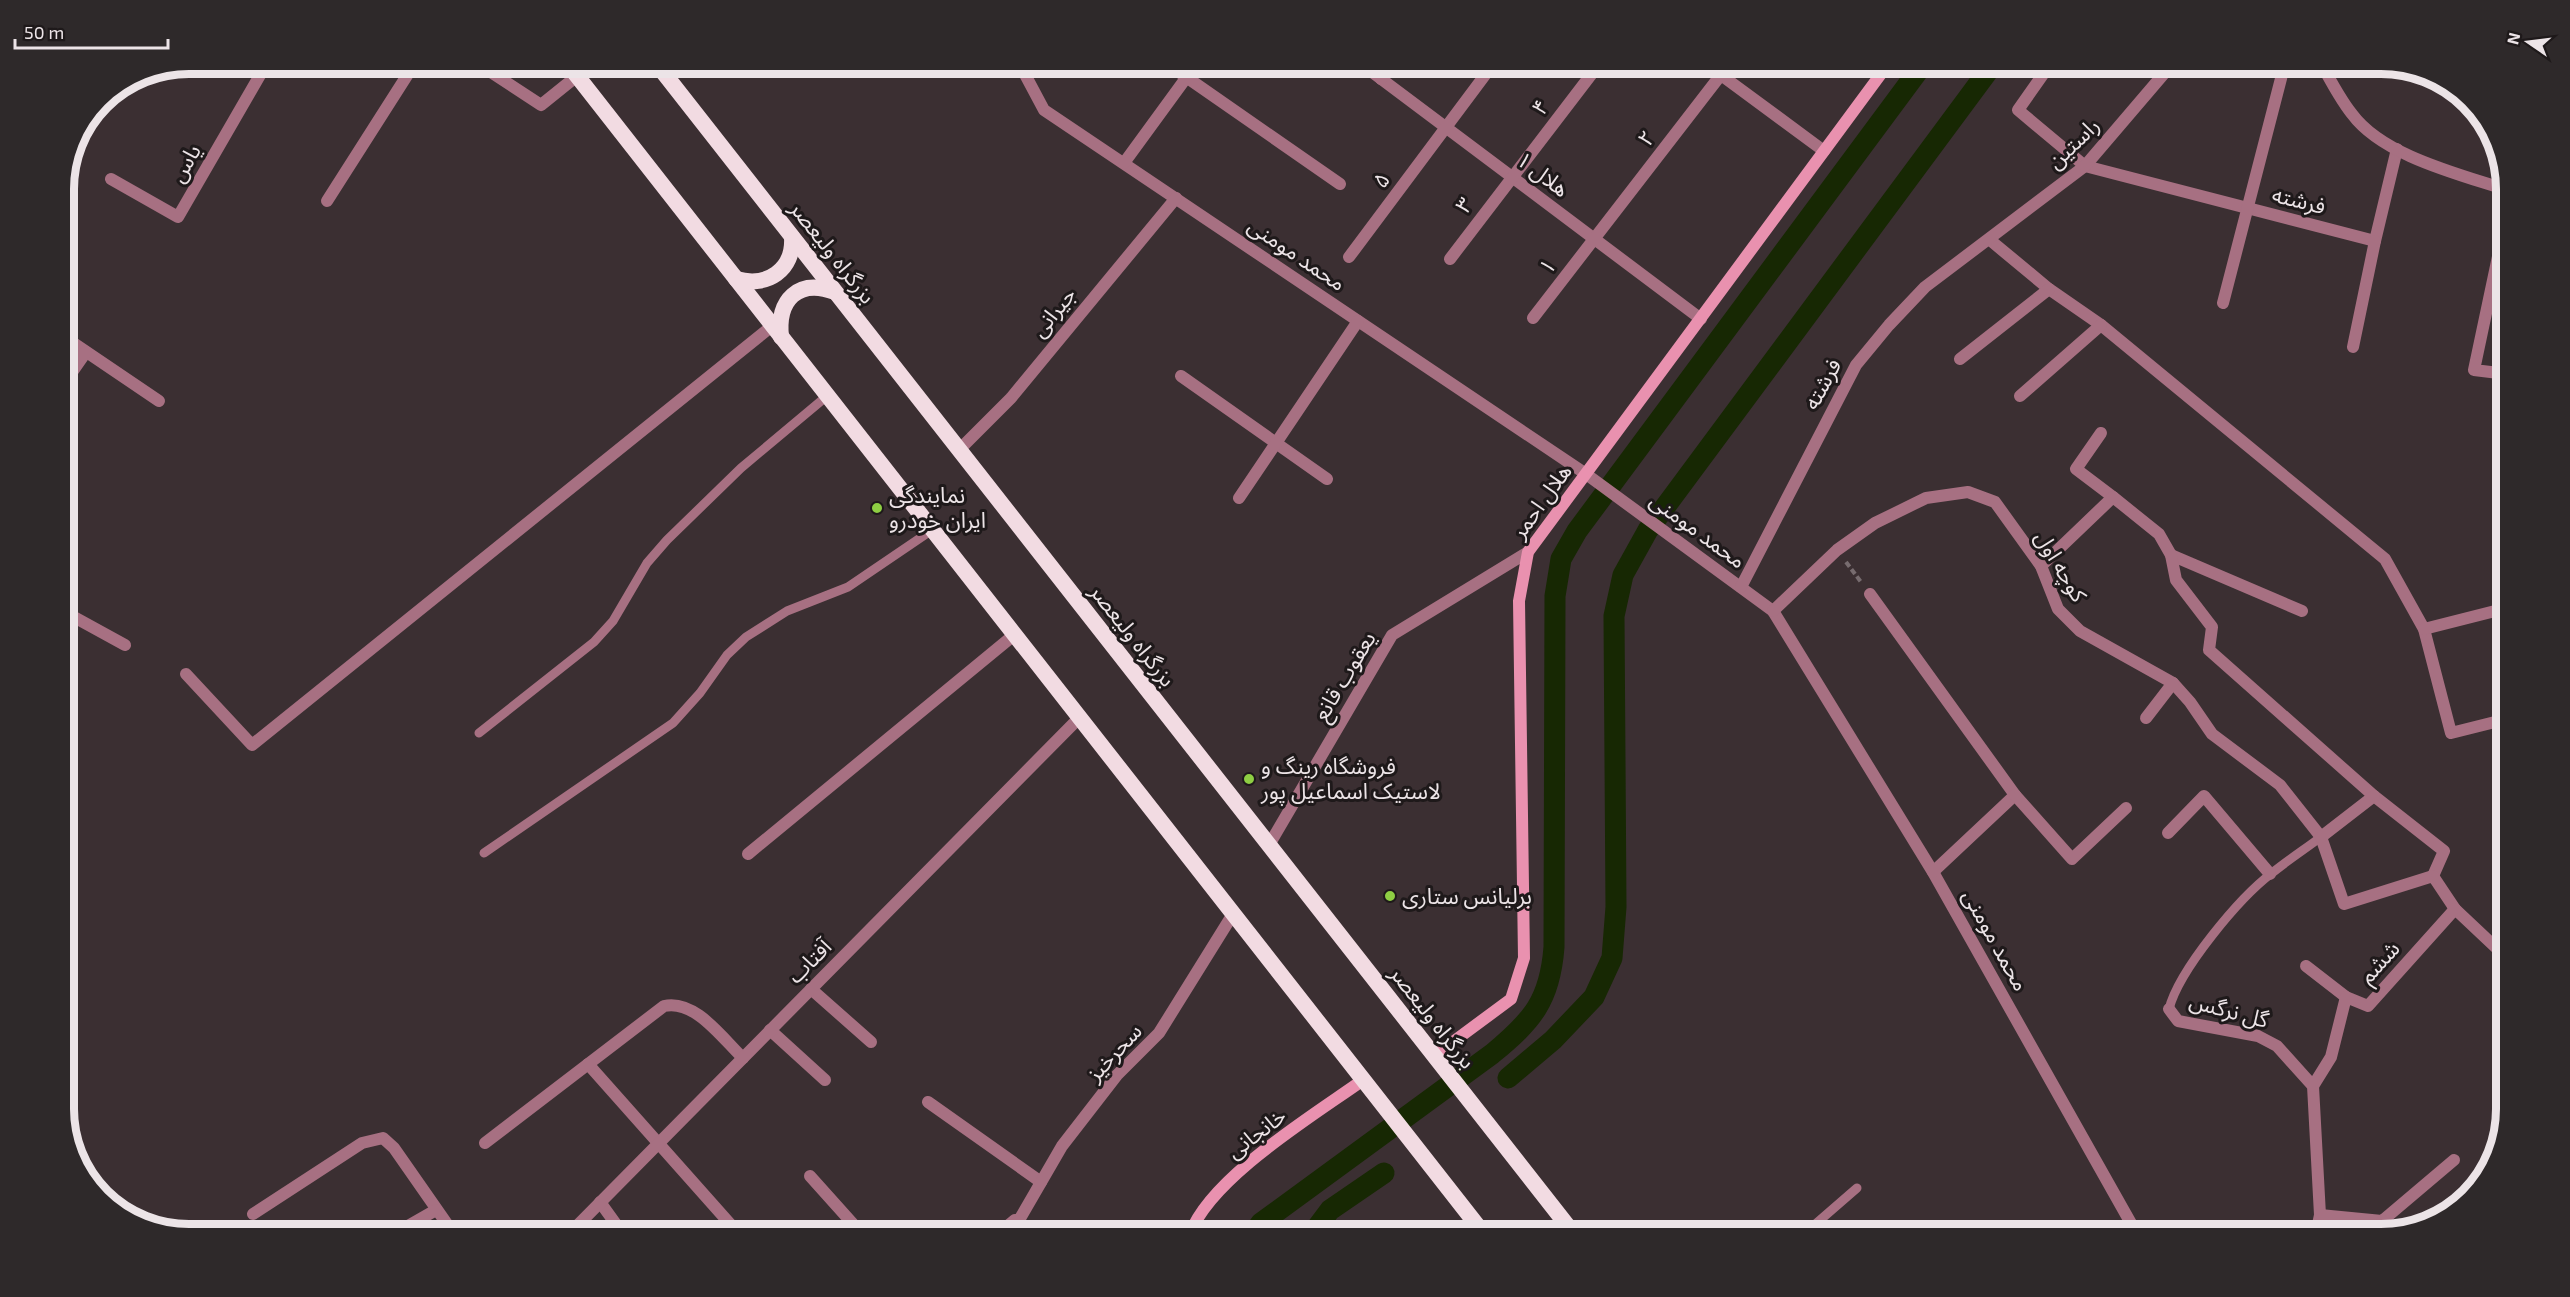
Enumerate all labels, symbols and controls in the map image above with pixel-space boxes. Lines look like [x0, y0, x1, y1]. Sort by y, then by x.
scale bar [15, 12, 168, 50]
north arrow [2498, 12, 2558, 72]
text: 50 m [24, 21, 64, 43]
text: N [2502, 30, 2524, 46]
street label: ۴ [1525, 93, 1553, 119]
street label: راستین [2041, 111, 2105, 175]
street label: ۲ [1631, 124, 1659, 150]
street label: یاس [163, 139, 206, 187]
street label: هلال ۱ [1512, 145, 1575, 202]
street label: ۵ [1366, 167, 1394, 192]
street label: فرشته [2270, 180, 2329, 219]
street label: ۳ [1449, 192, 1477, 217]
street label: بزرگراه ولیعصر [784, 194, 882, 309]
street label: محمد مومنی [1243, 211, 1351, 296]
street label: ۱ [1532, 252, 1560, 278]
street label: جیرانی [1024, 281, 1081, 342]
street label: فرشته [1797, 354, 1846, 414]
street label: هلال احمر [1504, 458, 1577, 544]
place label: نمایندگی ایران خودرو [889, 481, 986, 534]
street label: محمد مومنی [1645, 486, 1752, 573]
marker: نمایندگی ایران خودرو [870, 501, 884, 515]
street label: کوچه اول [2028, 525, 2094, 608]
street label: بزرگراه ولیعصر [1084, 577, 1182, 692]
street label: یعقوب قانع [1306, 626, 1384, 728]
place label: فروشگاه رینگ و لاستیک اسماعیل پور [1260, 752, 1441, 806]
marker: فروشگاه رینگ و لاستیک اسماعیل پور [1242, 772, 1256, 786]
place label: برلیانس ستاری [1402, 882, 1532, 910]
street label: محمد مومنی [1957, 884, 2035, 995]
marker: برلیانس ستاری [1383, 889, 1397, 903]
street label: آفتاب [781, 932, 837, 988]
street label: ششم [2352, 935, 2408, 991]
street label: بزرگراه ولیعصر [1384, 959, 1482, 1074]
street label: گل نرگس [2187, 986, 2273, 1033]
street label: سحرخیز [1080, 1017, 1147, 1087]
street label: خانجانی [1220, 1101, 1291, 1164]

